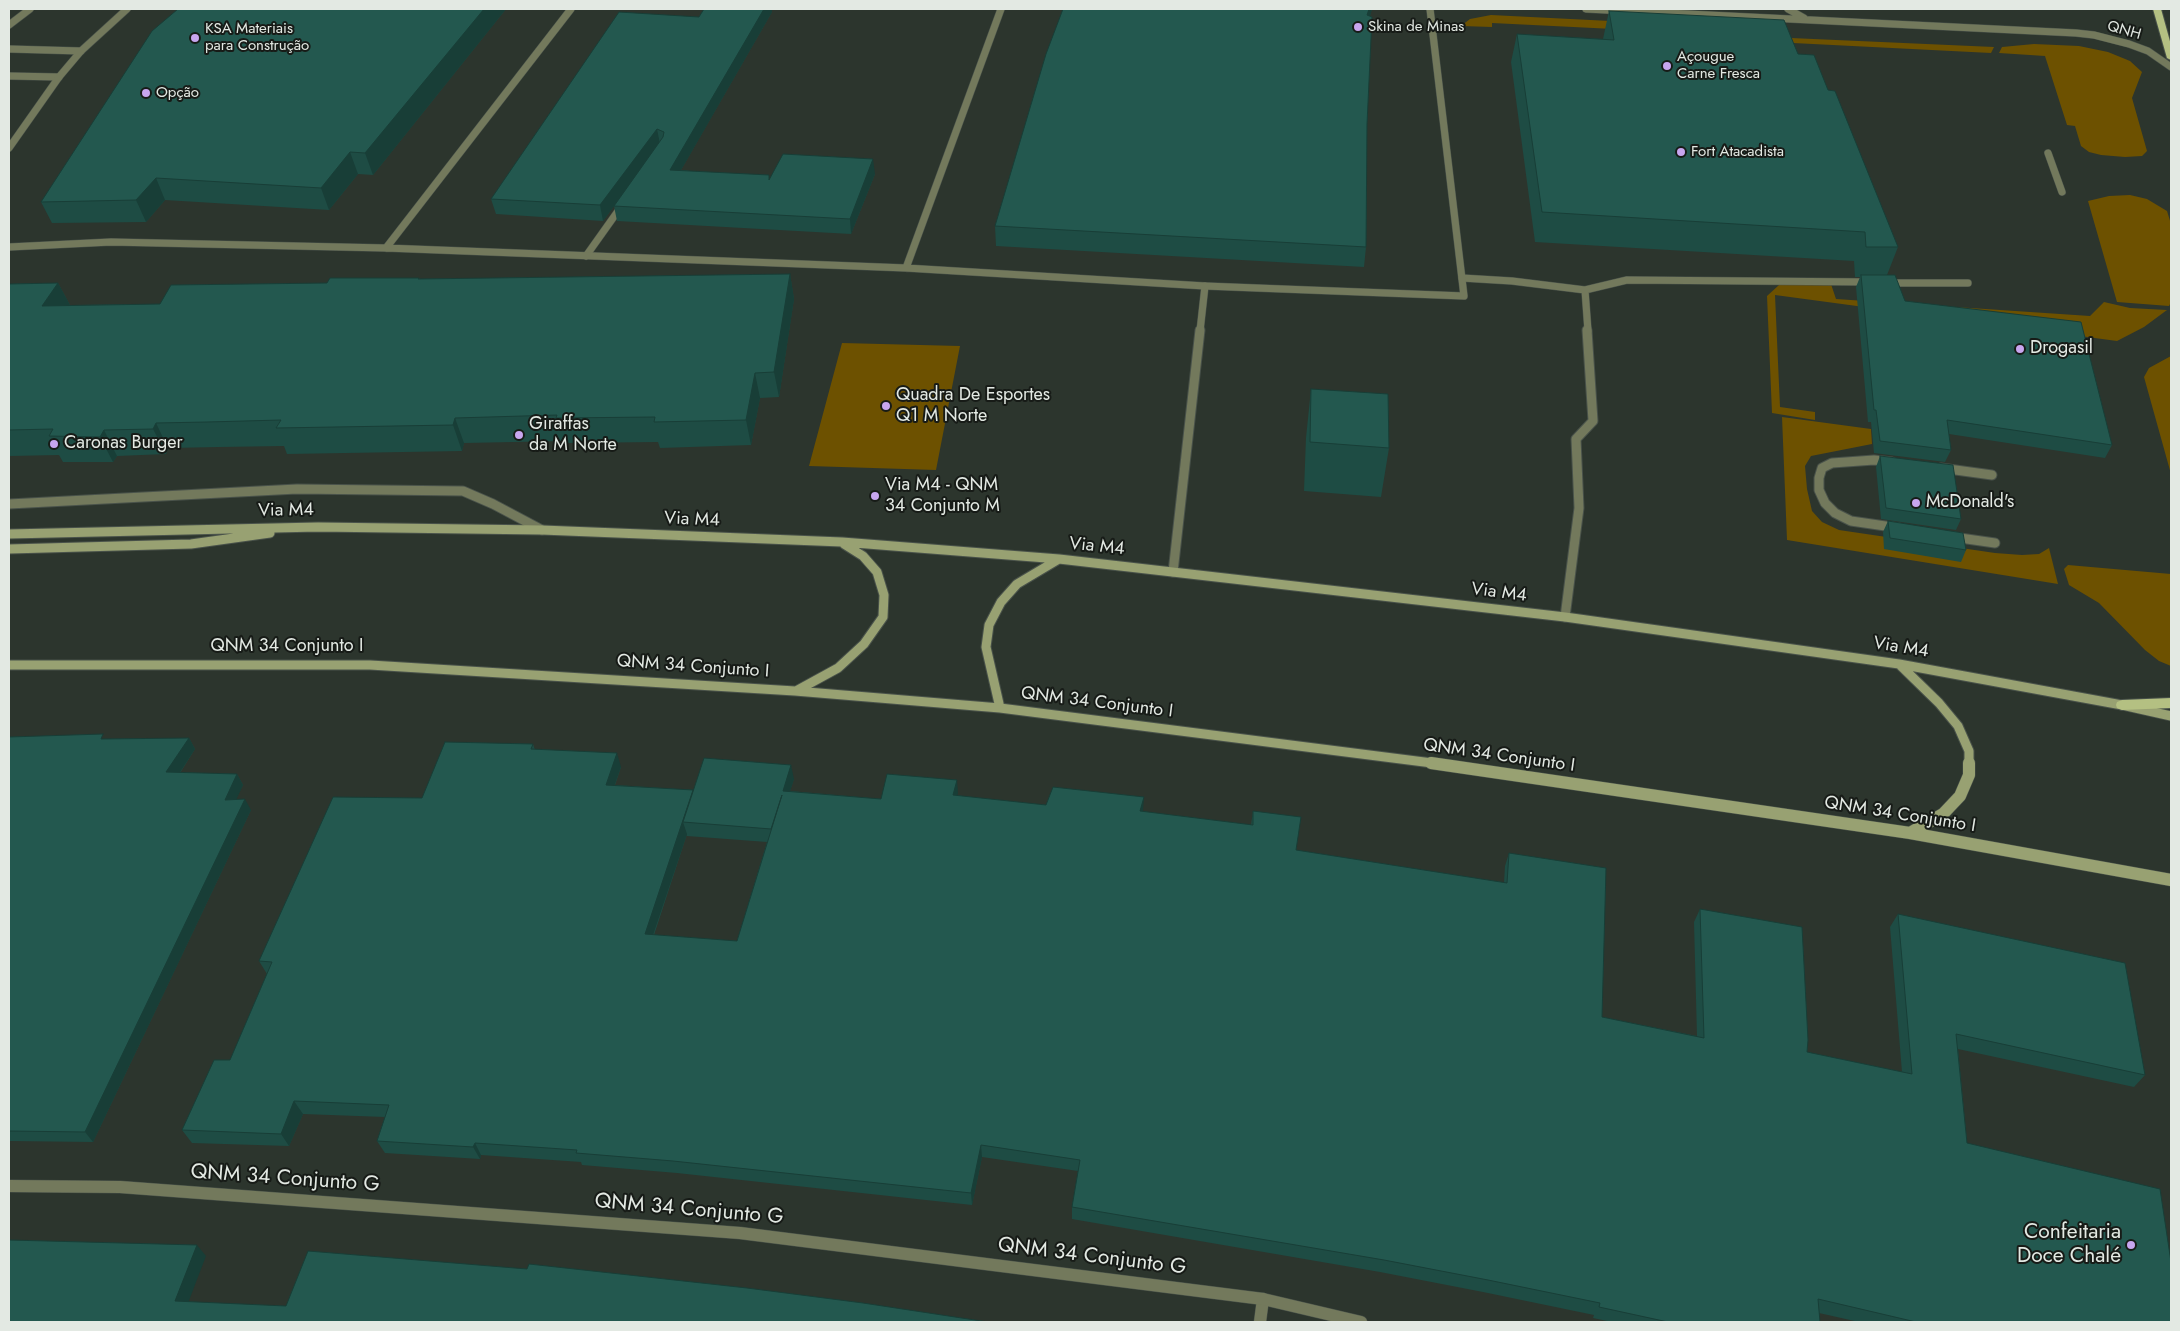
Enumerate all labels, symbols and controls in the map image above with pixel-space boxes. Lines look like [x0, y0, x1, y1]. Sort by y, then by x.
place label: Skina de Minas [1368, 18, 1464, 36]
street label: QNH [2105, 18, 2143, 44]
place label: KSA Materiais para Construção [205, 20, 309, 55]
marker: Skina de Minas [1352, 21, 1364, 33]
marker: KSA Materiais para Construção [189, 32, 201, 44]
place label: Açougue Carne Fresca [1677, 48, 1760, 83]
marker: Açougue Carne Fresca [1661, 60, 1673, 72]
place label: Opção [156, 84, 199, 102]
marker: Opção [140, 87, 152, 99]
place label: Fort Atacadista [1691, 143, 1784, 161]
marker: Fort Atacadista [1675, 146, 1687, 158]
place label: Drogasil [2030, 338, 2093, 360]
marker: Drogasil [2014, 343, 2026, 355]
place label: Quadra De Esportes Q1 M Norte [896, 385, 1050, 428]
marker: Quadra De Esportes Q1 M Norte [880, 400, 892, 412]
place label: Giraffas da M Norte [529, 414, 617, 456]
marker: Giraffas da M Norte [513, 429, 525, 441]
place label: Caronas Burger [64, 433, 183, 455]
marker: Caronas Burger [48, 438, 60, 450]
place label: Via M4 - QNM 34 Conjunto M [885, 475, 1000, 518]
marker: Via M4 - QNM 34 Conjunto M [869, 490, 881, 502]
place label: McDonald's [1926, 492, 2014, 514]
marker: McDonald's [1910, 497, 1922, 509]
street label: Via M4 [258, 500, 314, 522]
street label: Via M4 [664, 508, 720, 532]
street label: Via M4 [1068, 533, 1126, 561]
street label: Via M4 [1470, 579, 1528, 607]
street label: Via M4 [1872, 633, 1930, 663]
street label: QNM 34 Conjunto I [211, 636, 363, 658]
street label: QNM 34 Conjunto I [616, 651, 770, 683]
street label: QNM 34 Conjunto I [1020, 683, 1174, 723]
street label: QNM 34 Conjunto I [1422, 735, 1576, 777]
street label: QNM 34 Conjunto I [1823, 792, 1977, 838]
street label: QNM 34 Conjunto G [190, 1160, 380, 1198]
street label: QNM 34 Conjunto G [594, 1189, 784, 1231]
place label: Confeitaria Doce Chalé [2017, 1220, 2121, 1270]
street label: QNM 34 Conjunto G [996, 1233, 1188, 1281]
marker: Confeitaria Doce Chalé [2125, 1239, 2137, 1251]

